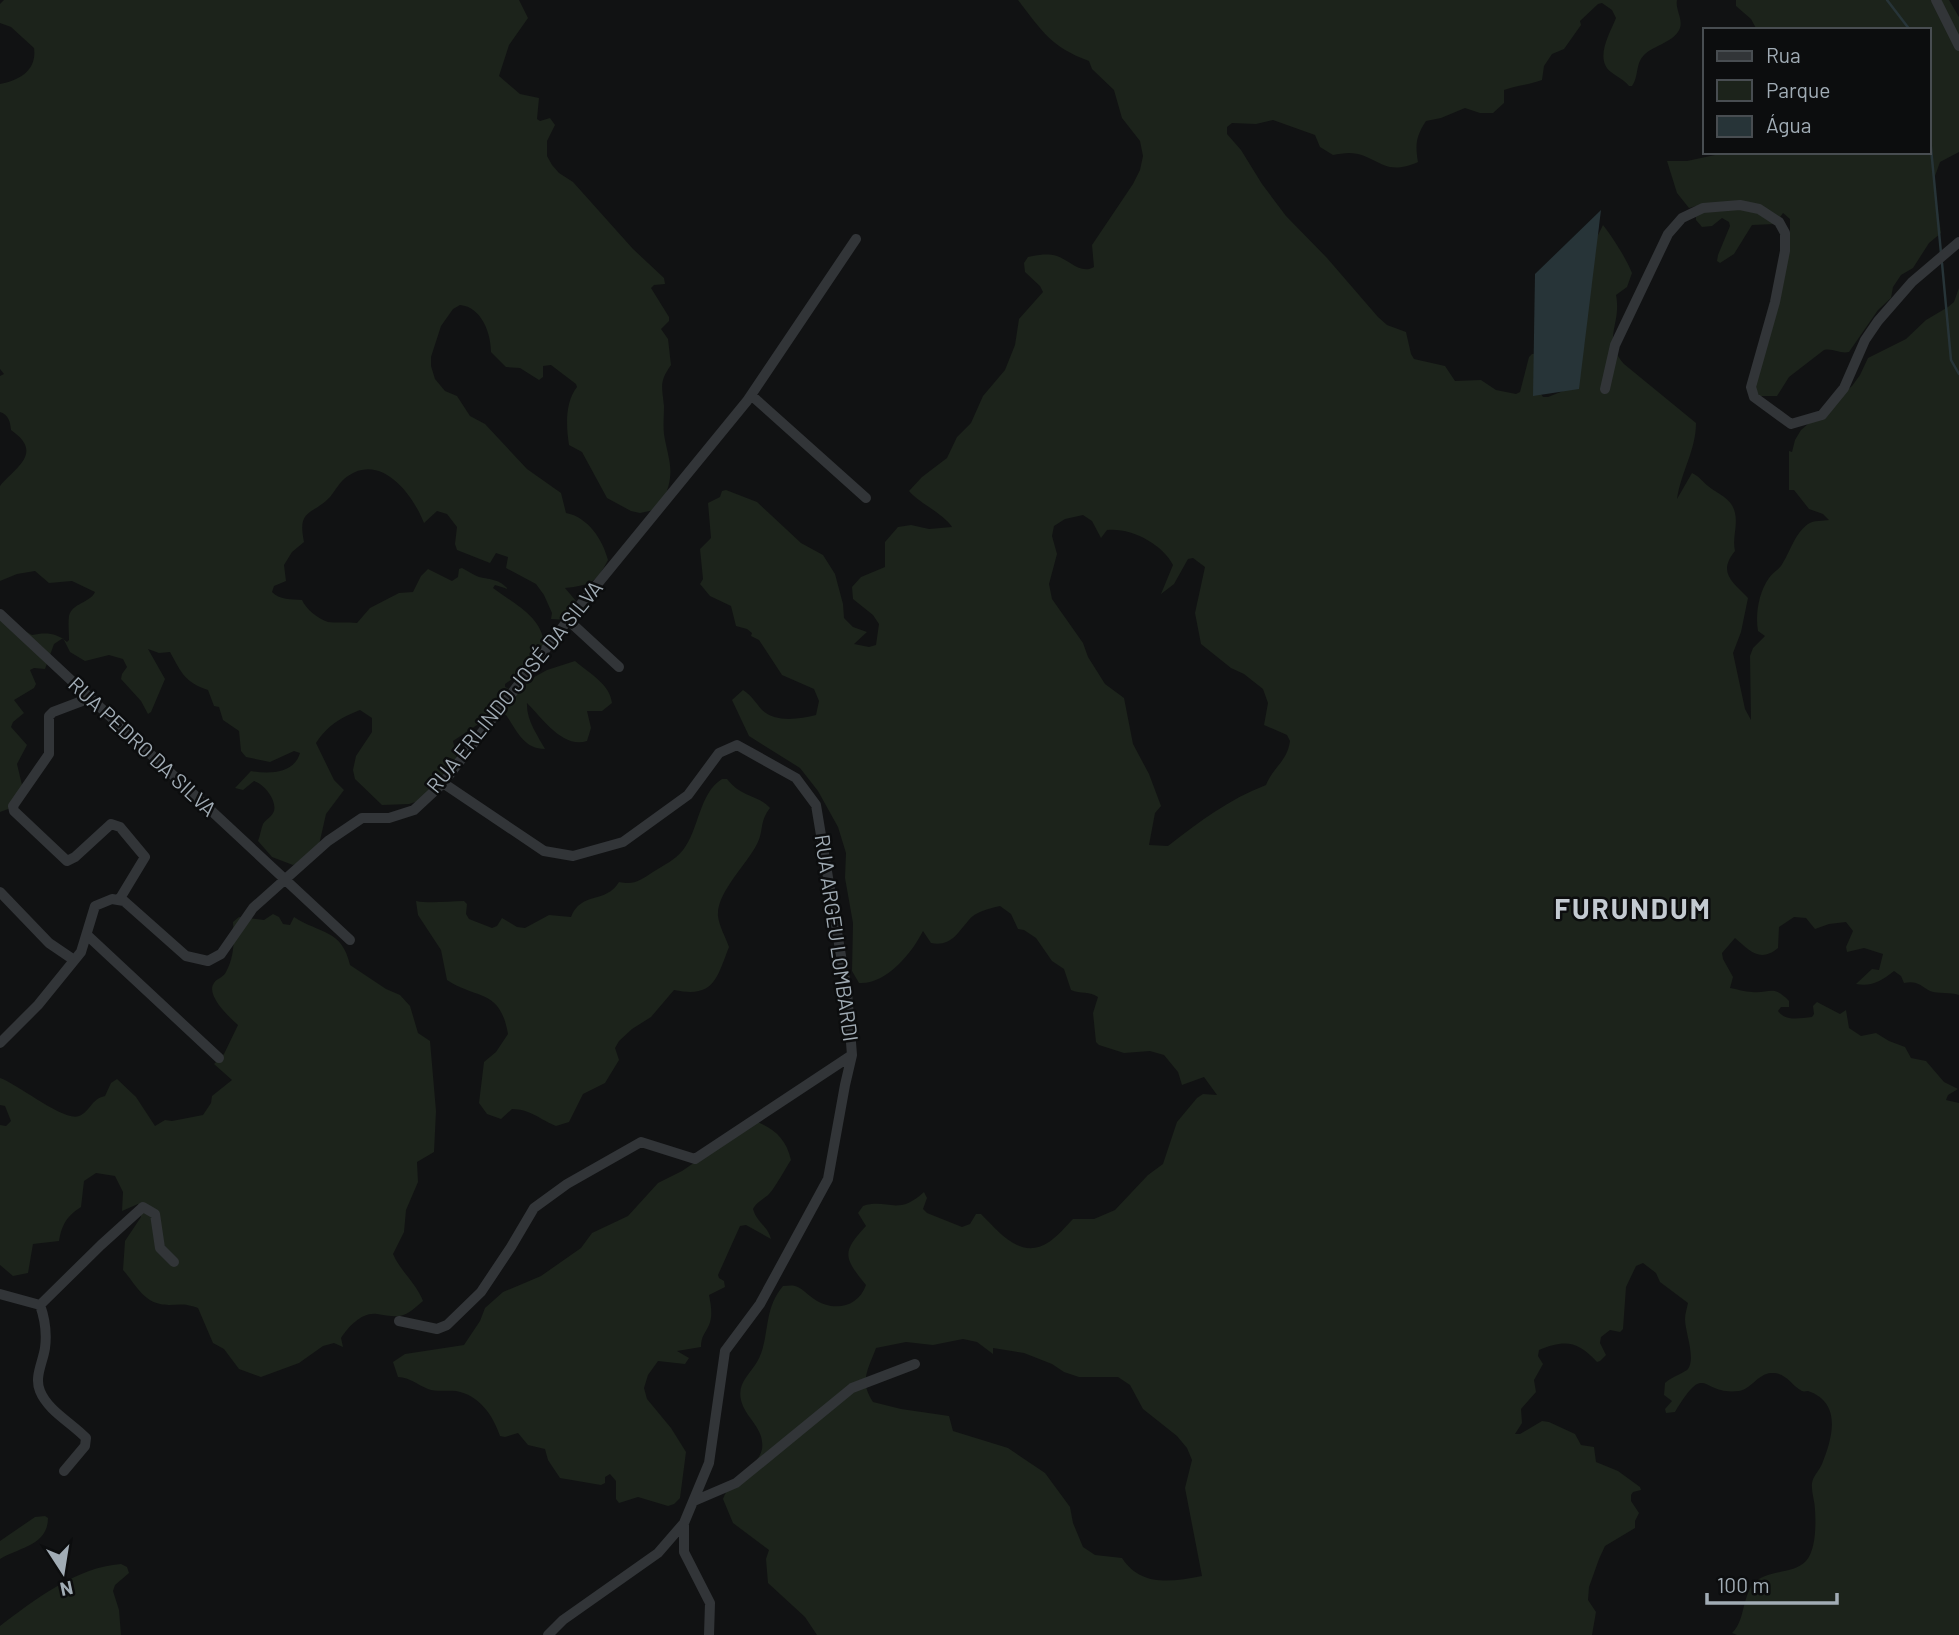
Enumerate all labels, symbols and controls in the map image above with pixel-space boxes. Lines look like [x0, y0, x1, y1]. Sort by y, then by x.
legend [1703, 28, 1931, 154]
text: Rua [1766, 42, 1801, 67]
text: Parque [1766, 77, 1831, 102]
text: Água [1766, 112, 1812, 137]
street label: RUA ERLINDO JOSÉ DA SILVA [420, 575, 607, 797]
street label: RUA PEDRO DA SILVA [64, 671, 222, 821]
street label: RUA ARGEU LOMBARDI [811, 833, 864, 1043]
district label: FURUNDUM [1554, 891, 1712, 925]
north arrow [28, 1537, 98, 1607]
scale bar [1707, 1562, 1836, 1606]
text: 100 m [1717, 1572, 1770, 1597]
text: N [58, 1577, 75, 1602]

